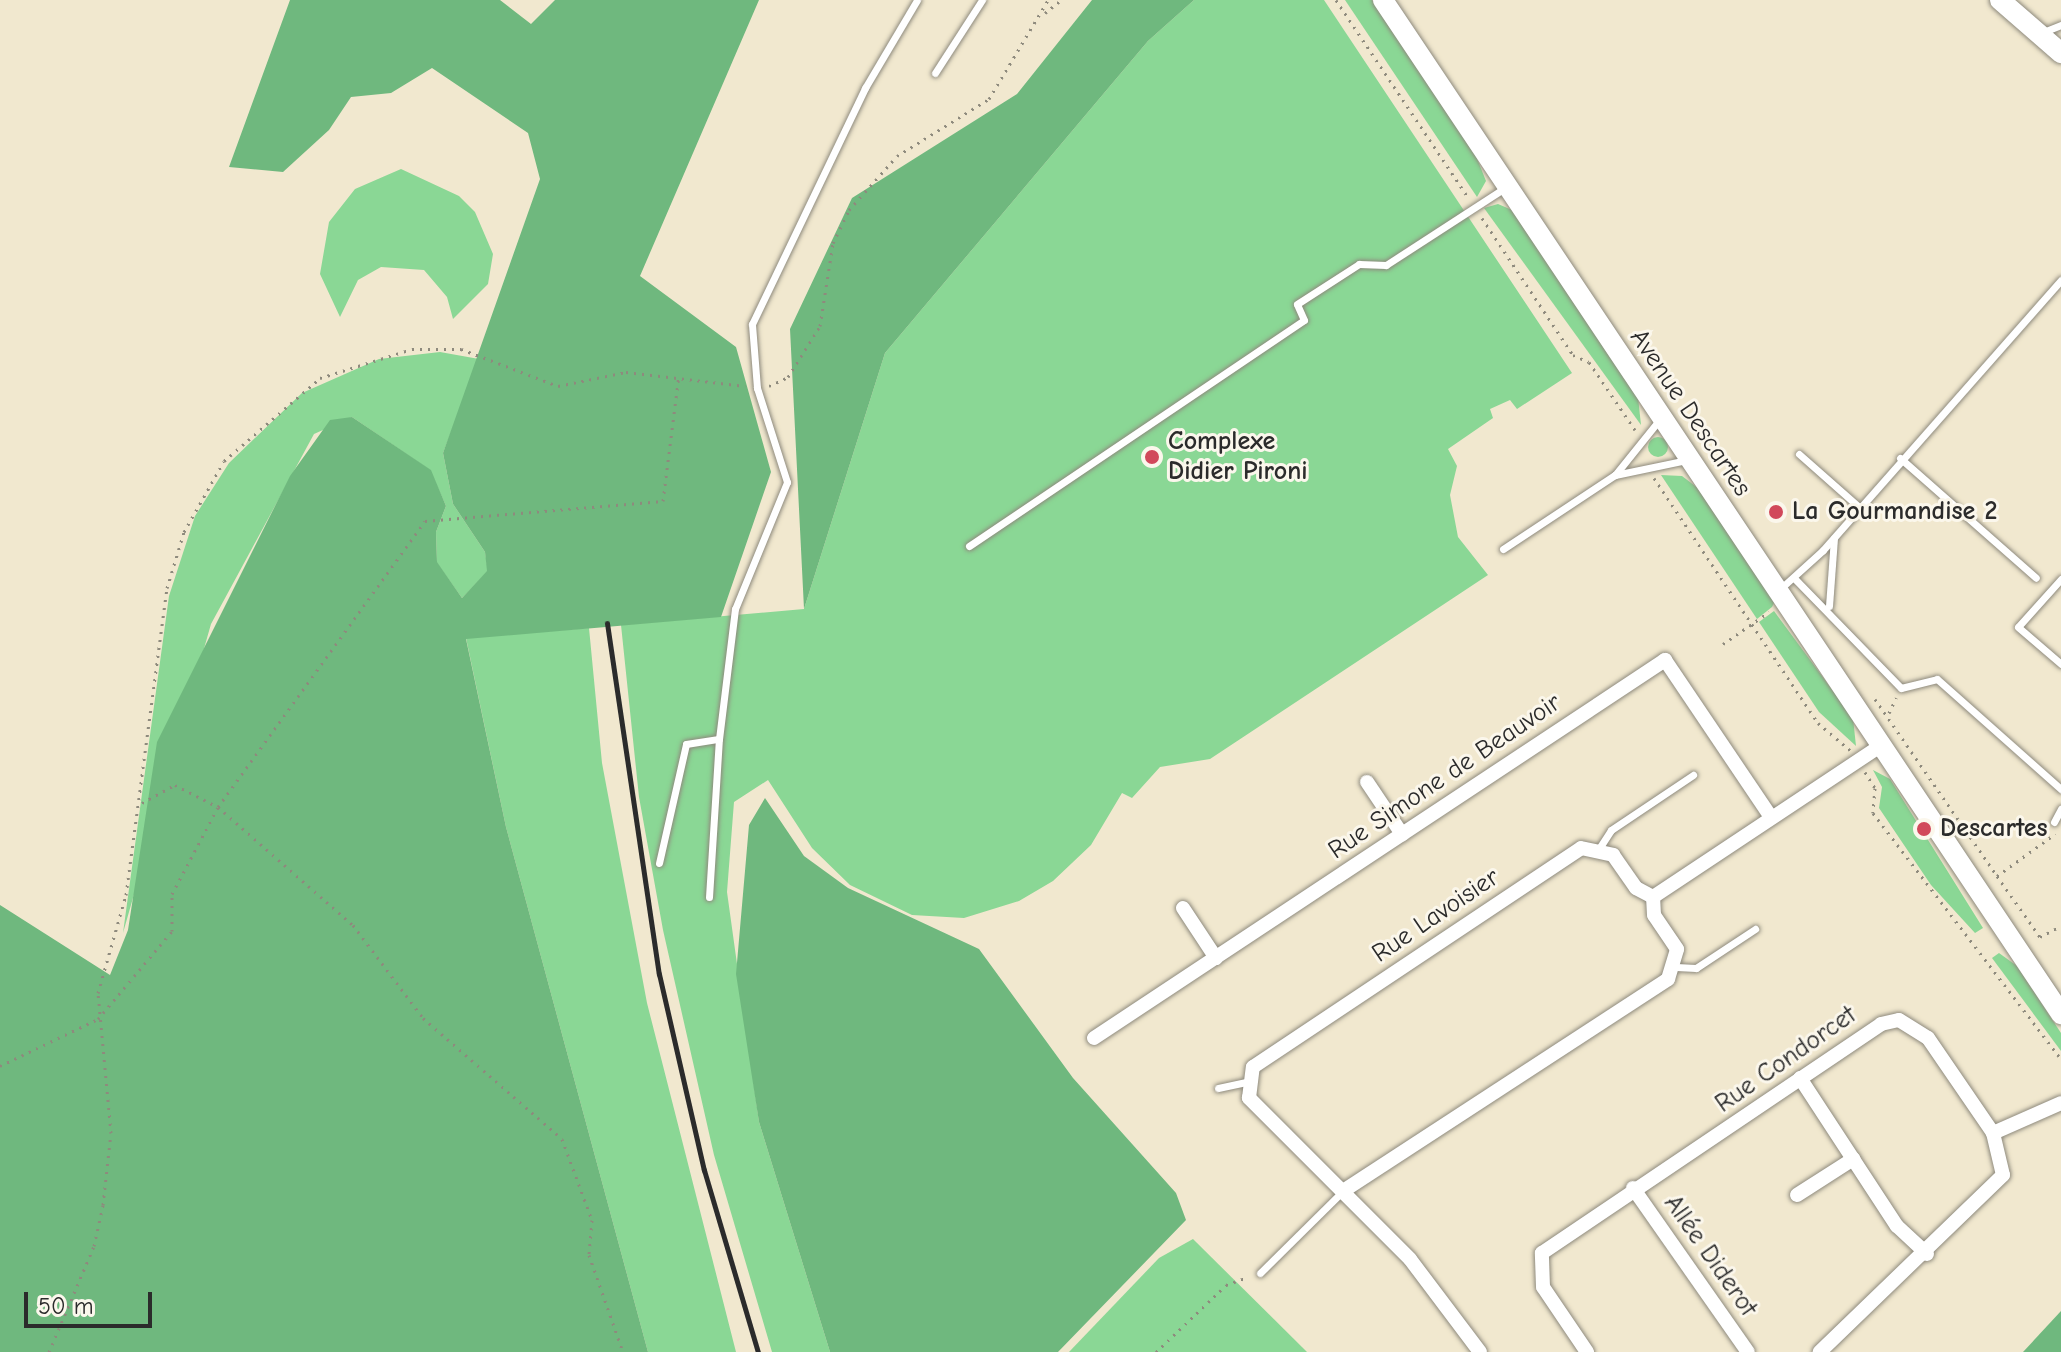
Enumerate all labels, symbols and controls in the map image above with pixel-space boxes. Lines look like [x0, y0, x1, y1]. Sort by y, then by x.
street label: Avenue Descartes [1623, 324, 1757, 502]
place label: Complexe Didier Pironi [1168, 426, 1308, 488]
marker: Complexe Didier Pironi [1143, 448, 1161, 466]
place label: La Gourmandise 2 [1792, 496, 1997, 528]
marker: La Gourmandise 2 [1767, 503, 1785, 521]
street label: Rue Simone de Beauvoir [1323, 688, 1567, 866]
place label: Descartes [1940, 813, 2048, 845]
marker: Descartes [1915, 820, 1933, 838]
street label: Rue Lavoisier [1367, 862, 1505, 970]
street label: Rue Condorcet [1710, 1000, 1862, 1120]
street label: Allée Diderot [1657, 1189, 1763, 1323]
scale bar [28, 1276, 156, 1326]
text: 50 m [38, 1292, 94, 1320]

